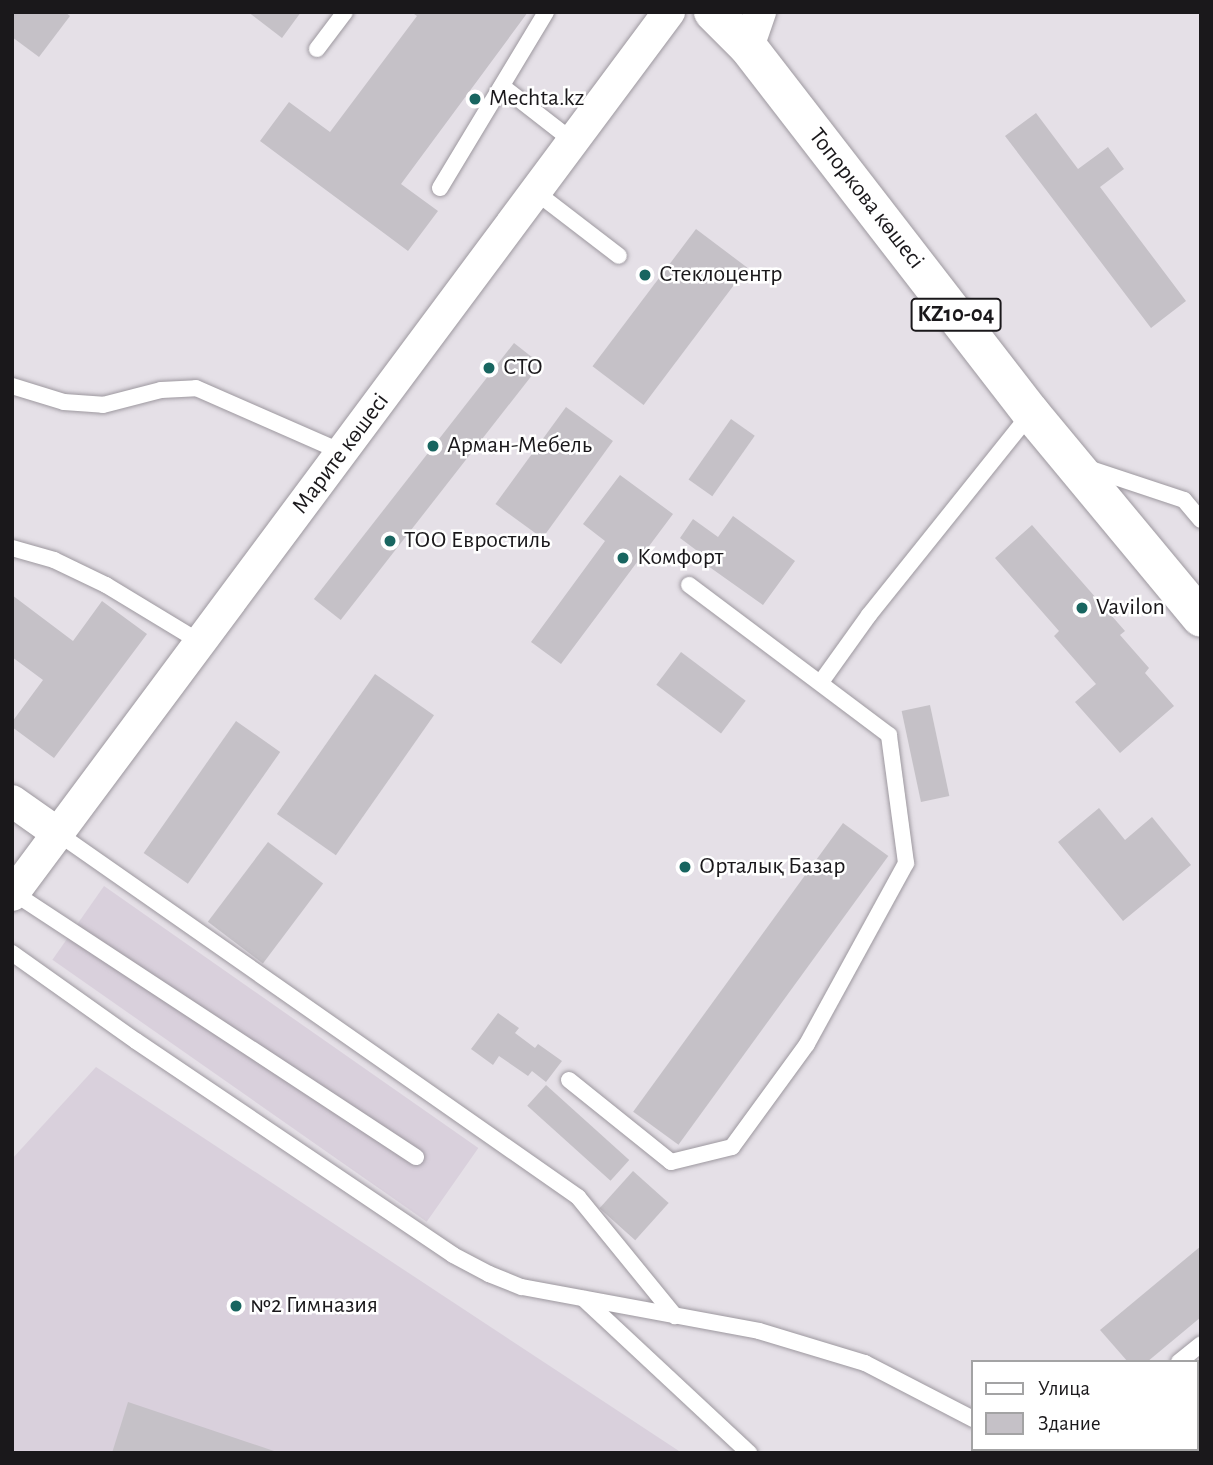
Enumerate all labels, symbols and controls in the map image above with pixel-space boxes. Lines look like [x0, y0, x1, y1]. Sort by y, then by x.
place label: Mechta.kz [489, 85, 584, 113]
marker: Mechta.kz [467, 91, 483, 107]
street label: Топоркова көшесі [802, 123, 930, 275]
place label: Стеклоцентр [659, 261, 782, 289]
marker: Стеклоцентр [637, 267, 653, 283]
road number: KZ10-04 [911, 296, 1002, 334]
place label: СТО [503, 354, 543, 382]
marker: СТО [481, 360, 497, 376]
street label: Марите көшесі [286, 388, 396, 520]
place label: Арман-Мебель [447, 432, 592, 460]
marker: Арман-Мебель [425, 438, 441, 454]
place label: ТОО Евростиль [404, 527, 550, 555]
marker: ТОО Евростиль [382, 533, 398, 549]
place label: Комфорт [637, 544, 723, 572]
marker: Комфорт [615, 550, 631, 566]
place label: Vavilon [1096, 594, 1165, 622]
marker: Vavilon [1074, 600, 1090, 616]
place label: Орталық Базар [699, 853, 845, 881]
marker: Орталық Базар [677, 859, 693, 875]
place label: №2 Гимназия [250, 1292, 378, 1320]
marker: №2 Гимназия [228, 1298, 244, 1314]
legend [972, 1360, 1199, 1451]
text: Улица [1038, 1378, 1090, 1399]
text: Здание [1038, 1413, 1101, 1434]

